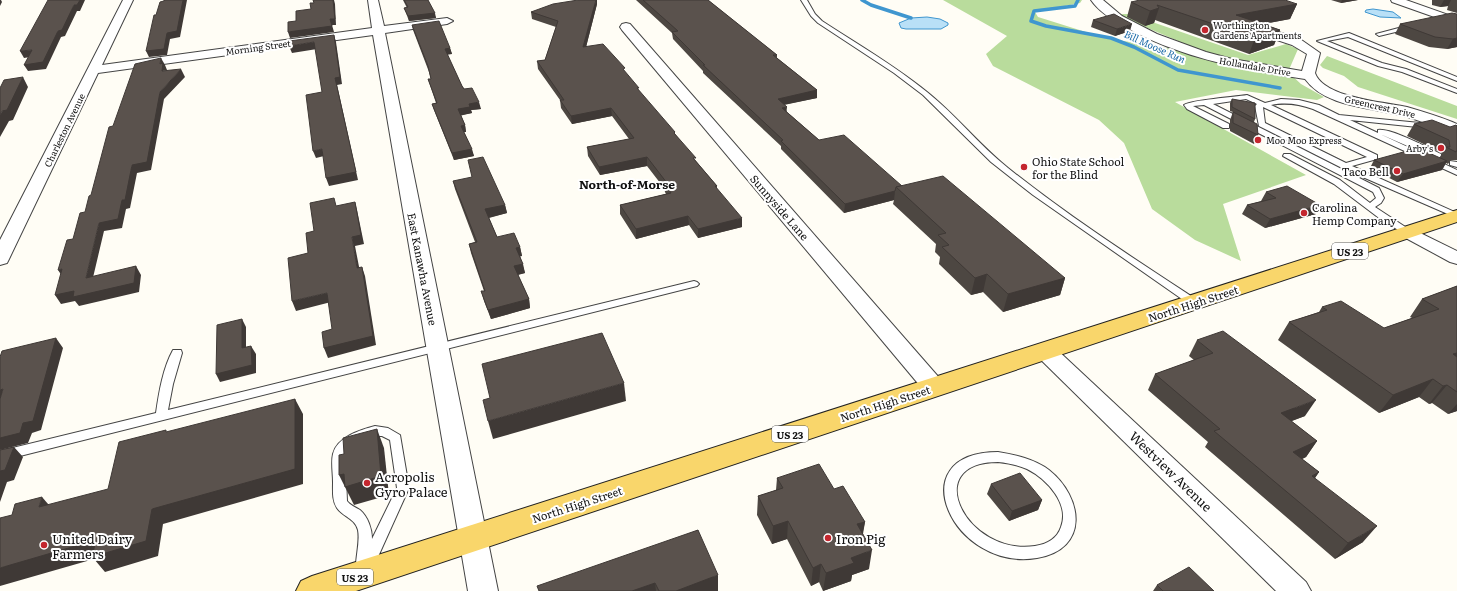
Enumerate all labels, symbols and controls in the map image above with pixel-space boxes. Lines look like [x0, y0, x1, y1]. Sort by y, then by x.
place label: Worthington Gardens Apartments [1213, 18, 1301, 42]
marker: Worthington Gardens Apartments [1200, 25, 1210, 35]
water label: Bill Moose Run [1122, 26, 1188, 66]
street label: Morning Street [224, 35, 292, 59]
street label: Hollandale Drive [1218, 53, 1292, 79]
street label: Charleston Avenue [40, 90, 88, 169]
street label: Greencrest Drive [1343, 91, 1417, 121]
place label: Moo Moo Express [1266, 133, 1342, 147]
marker: Moo Moo Express [1253, 135, 1263, 145]
place label: Arby's [1406, 141, 1433, 155]
marker: Arby's [1436, 143, 1446, 153]
place label: Ohio State School for the Blind [1032, 153, 1124, 182]
marker: Ohio State School for the Blind [1019, 162, 1029, 172]
place label: Taco Bell [1342, 163, 1389, 179]
marker: Taco Bell [1392, 166, 1402, 176]
street label: Sunnyside Lane [747, 171, 813, 244]
district label: North-of-Morse [579, 175, 675, 193]
place label: Carolina Hemp Company [1312, 199, 1397, 228]
marker: Carolina Hemp Company [1299, 208, 1309, 218]
street label: East Kanawha Avenue [404, 211, 442, 327]
road number: US 23 [1332, 243, 1368, 259]
street label: North High Street [1146, 281, 1241, 325]
street label: North High Street [838, 381, 933, 425]
road number: US 23 [772, 426, 808, 442]
street label: Westview Avenue [1125, 426, 1217, 516]
place label: Acropolis Gyro Palace [375, 467, 448, 501]
marker: Acropolis Gyro Palace [362, 478, 372, 488]
street label: North High Street [530, 482, 625, 526]
place label: United Dairy Farmers [52, 529, 133, 563]
place label: Iron Pig [836, 529, 886, 548]
marker: Iron Pig [823, 533, 833, 543]
marker: United Dairy Farmers [39, 540, 49, 550]
road number: US 23 [337, 569, 373, 585]

